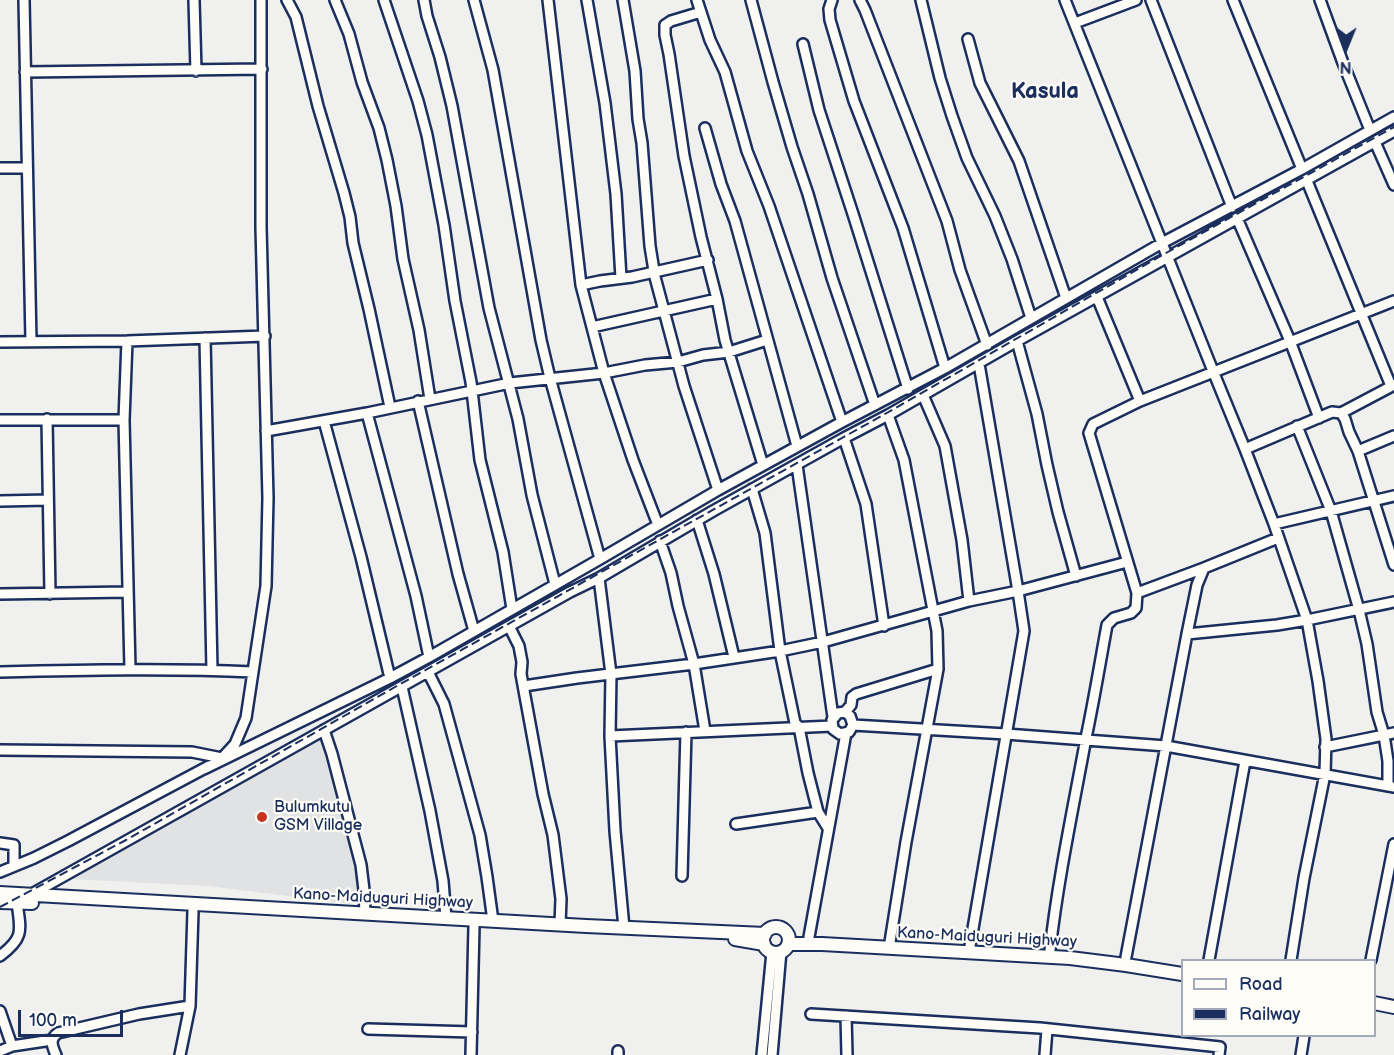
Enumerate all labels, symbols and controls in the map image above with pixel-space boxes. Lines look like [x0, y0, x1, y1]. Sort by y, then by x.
north arrow [1316, 18, 1376, 78]
text: N [1339, 57, 1352, 76]
district label: Kasula [1011, 79, 1079, 105]
place label: Bulumkutu GSM Village [274, 798, 362, 836]
marker: Bulumkutu GSM Village [255, 810, 269, 824]
street label: Kano-Maiduguri Highway [293, 885, 473, 913]
street label: Kano-Maiduguri Highway [897, 924, 1077, 952]
legend [1181, 959, 1376, 1037]
text: Road [1239, 974, 1283, 995]
scale bar [21, 998, 126, 1036]
text: Railway [1239, 1004, 1301, 1025]
text: 100 m [29, 1010, 77, 1031]

